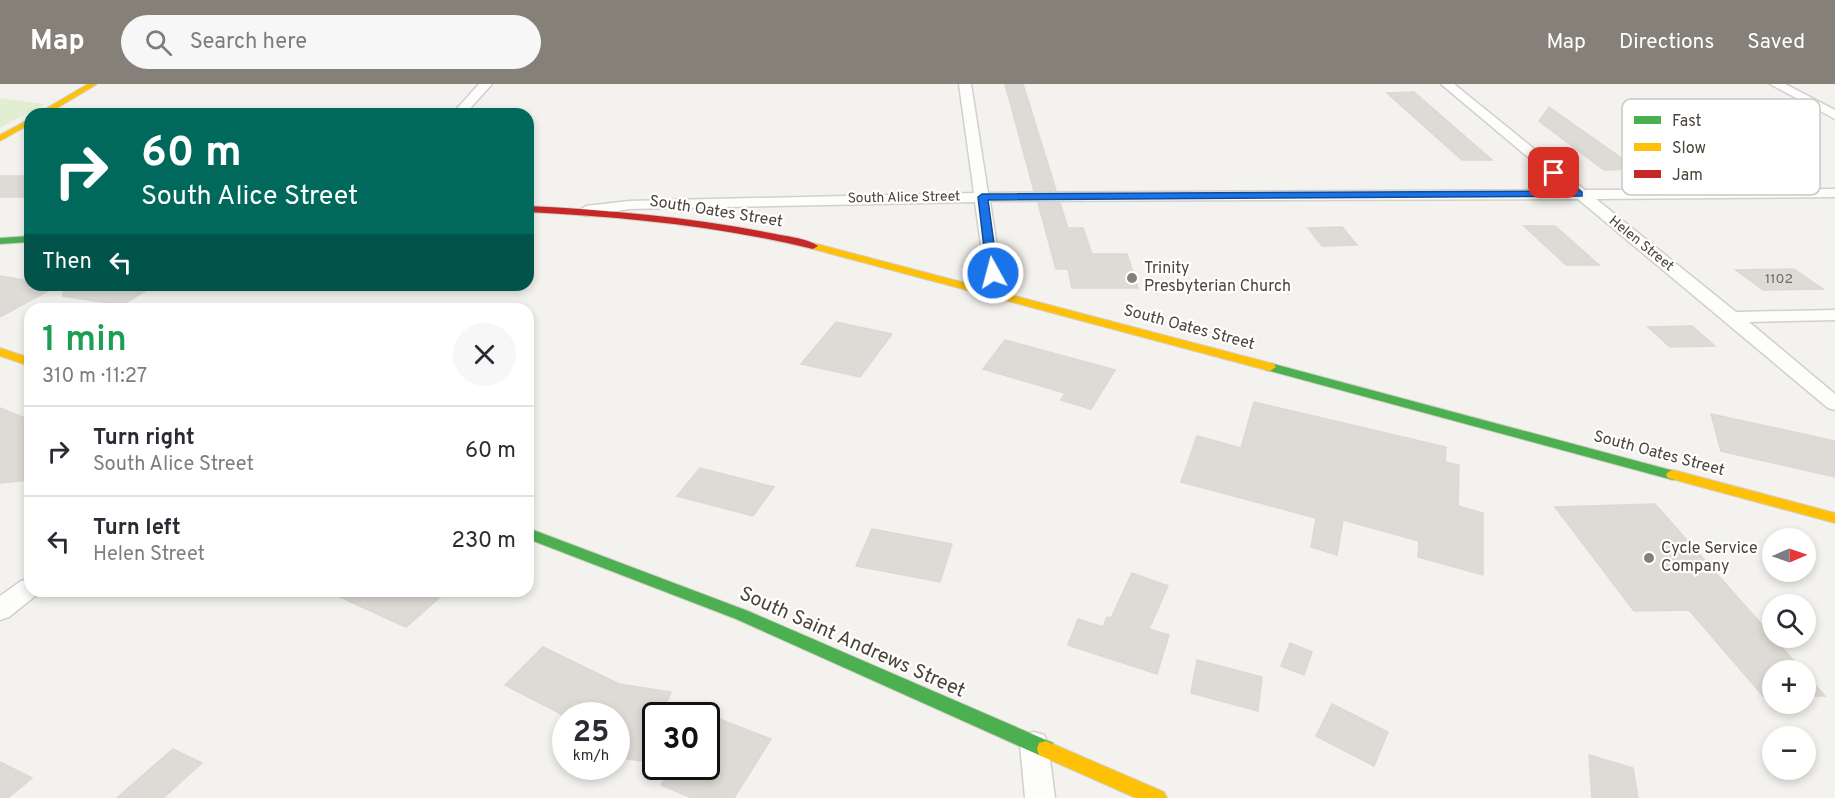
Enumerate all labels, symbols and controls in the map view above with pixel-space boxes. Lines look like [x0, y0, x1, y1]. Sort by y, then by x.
search box [121, 15, 541, 69]
text: Map [30, 24, 85, 60]
icon: search [142, 26, 175, 59]
text: Search here [190, 29, 307, 56]
text: Map [1546, 29, 1586, 56]
text: Directions [1619, 29, 1714, 56]
text: Saved [1747, 29, 1805, 56]
legend [1622, 99, 1820, 195]
text: Fast [1672, 112, 1702, 132]
text: 60 m [141, 128, 242, 181]
icon: right [42, 132, 120, 210]
text: Slow [1672, 139, 1706, 159]
pin [1528, 147, 1579, 198]
icon: arrive [1537, 156, 1570, 189]
text: Jam [1672, 166, 1703, 186]
text: South Alice Street [141, 180, 358, 214]
street label: South Alice Street [848, 189, 960, 207]
street label: South Oates Street [648, 192, 784, 232]
street label: Helen Street [1605, 213, 1677, 275]
position arrow [961, 241, 1025, 305]
icon: left [104, 246, 137, 279]
text: Then [42, 249, 92, 276]
place label: Trinity Presbyterian Church [1144, 259, 1291, 297]
marker: Trinity Presbyterian Church [1125, 271, 1139, 285]
house number: 1102 [1765, 271, 1793, 288]
street label: South Oates Street [1121, 301, 1257, 355]
text: 1 min [42, 318, 127, 364]
button: close [453, 323, 516, 386]
text: 310 m · 11:27 [42, 364, 147, 390]
text: Turn right [93, 425, 195, 452]
street label: South Oates Street [1591, 427, 1727, 481]
icon: right [42, 435, 75, 468]
text: 60 m [465, 438, 516, 465]
text: South Alice Street [93, 452, 254, 478]
text: Turn left [93, 515, 181, 542]
icon: left [42, 525, 75, 558]
text: 230 m [452, 528, 516, 555]
north arrow [1762, 528, 1816, 582]
map controls [1762, 528, 1816, 780]
place label: Cycle Service Company [1661, 539, 1758, 577]
text: Helen Street [93, 542, 205, 568]
marker: Cycle Service Company [1642, 551, 1656, 565]
street label: South Saint Andrews Street [735, 581, 969, 705]
button: search [1762, 594, 1816, 648]
button: + [1762, 660, 1816, 714]
speed limit sign: 30 [642, 702, 720, 780]
text: 25 [573, 715, 609, 752]
button: − [1762, 726, 1816, 780]
text: km/h [573, 747, 609, 766]

